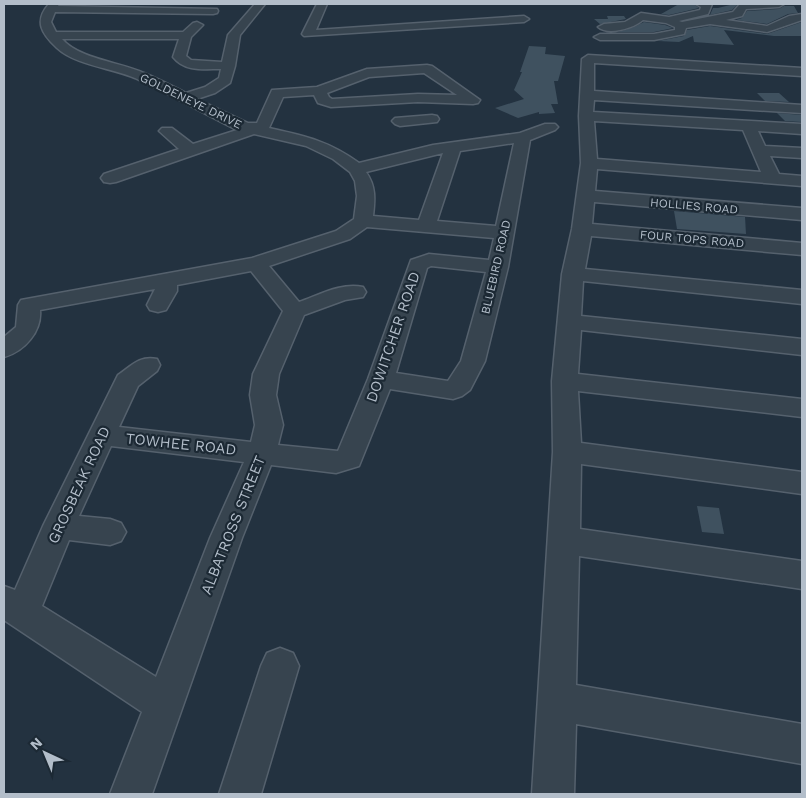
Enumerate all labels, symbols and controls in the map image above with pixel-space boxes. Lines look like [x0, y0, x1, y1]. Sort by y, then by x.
street label: GOLDENEYE DRIVE [138, 70, 245, 132]
street label: HOLLIES ROAD [649, 195, 739, 217]
street label: BLUEBIRD ROAD [478, 219, 514, 315]
street label: FOUR TOPS ROAD [639, 227, 745, 251]
street label: DOWITCHER ROAD [362, 269, 424, 405]
street label: GROSBEAK ROAD [44, 424, 114, 546]
street label: TOWHEE ROAD [125, 429, 237, 459]
street label: ALBATROSS STREET [197, 453, 269, 597]
north arrow [20, 728, 70, 778]
text: N [27, 734, 45, 753]

